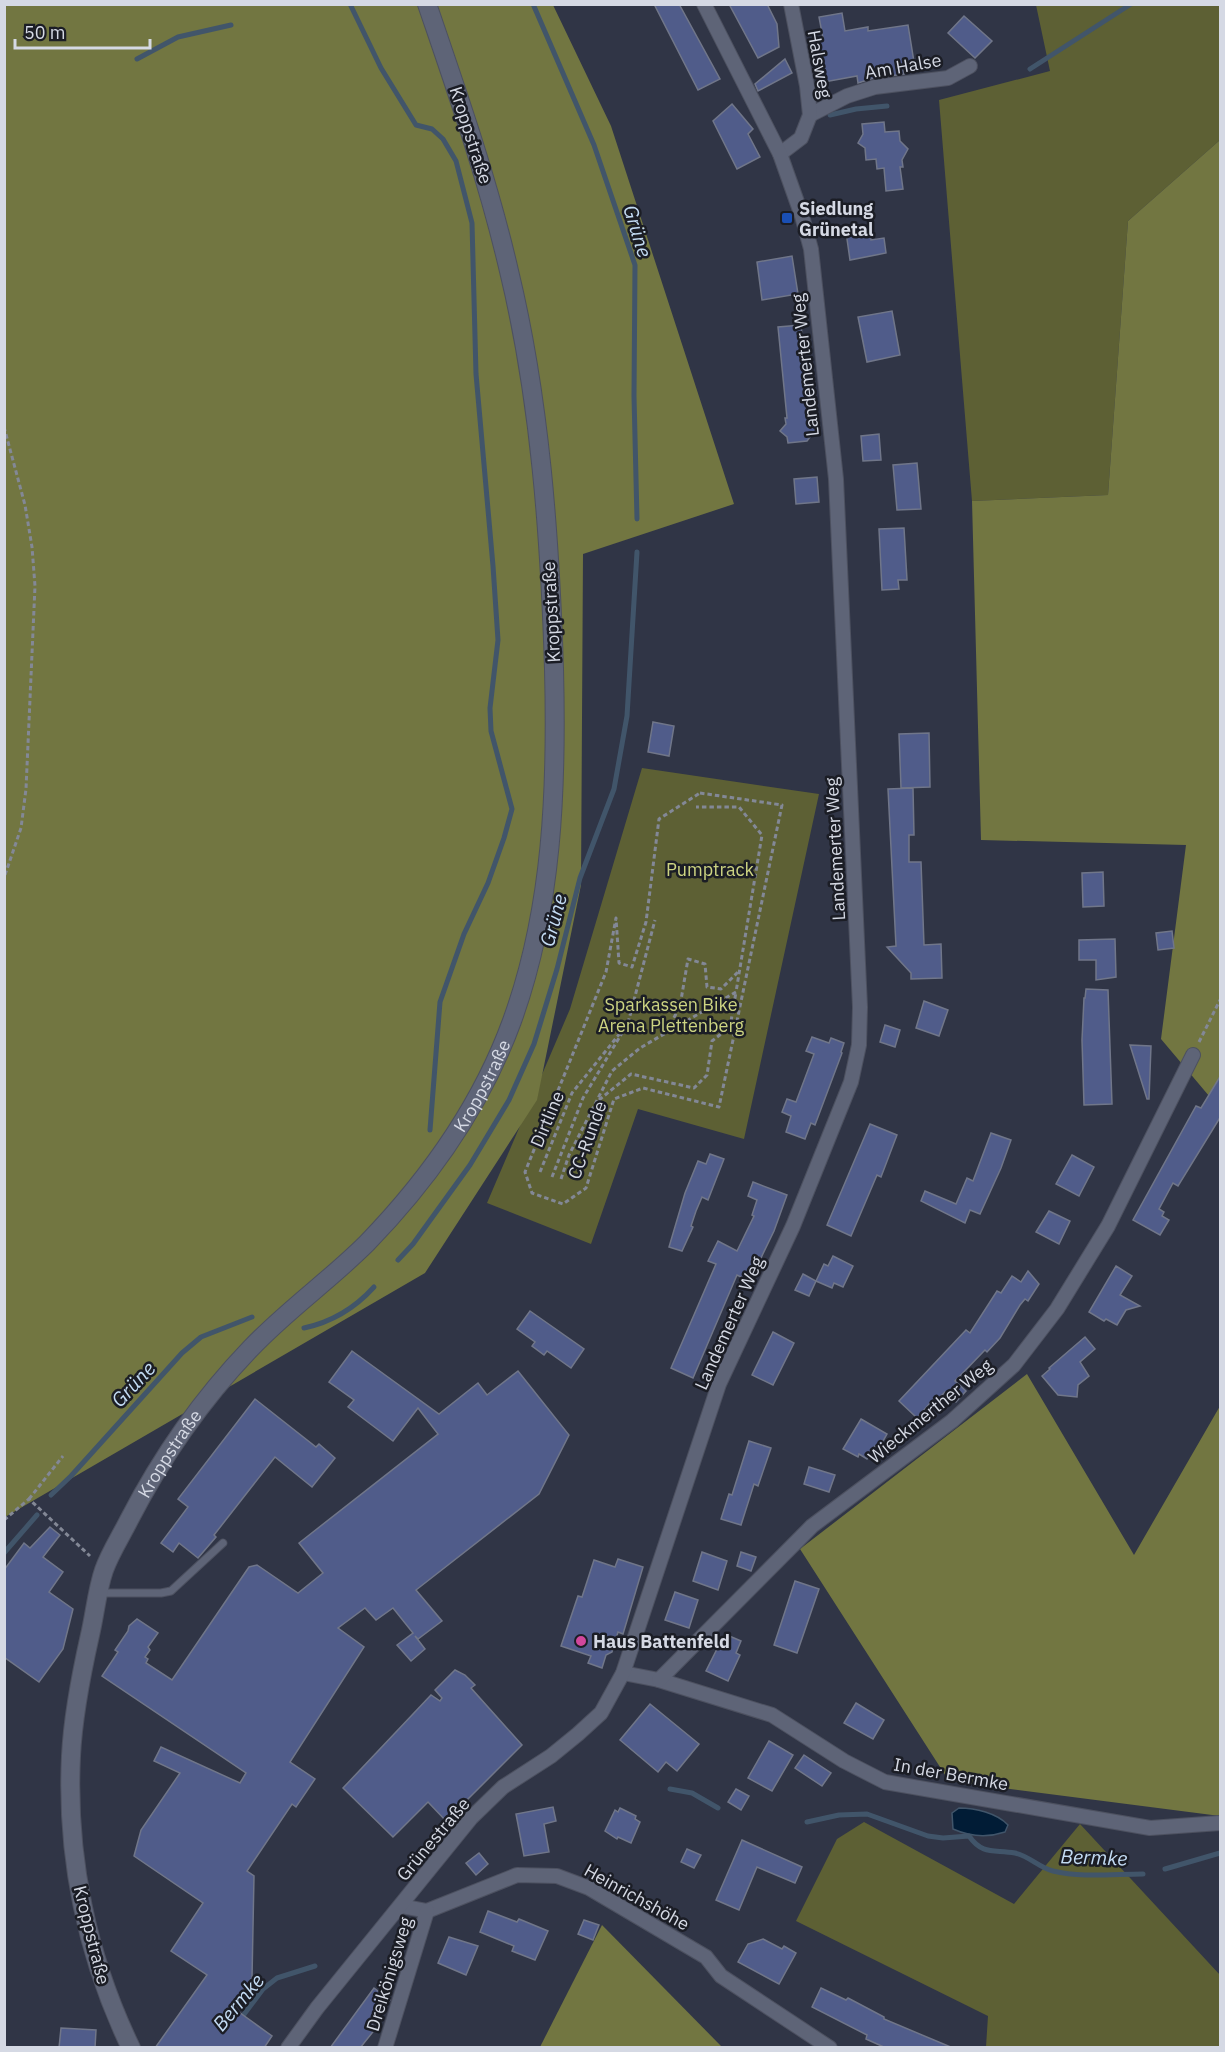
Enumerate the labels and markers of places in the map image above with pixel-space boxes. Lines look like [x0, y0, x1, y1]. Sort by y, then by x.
place label: Siedlung Grünetal [799, 197, 874, 241]
marker: Siedlung Grünetal [780, 211, 794, 225]
place label: Haus Battenfeld [593, 1630, 730, 1653]
marker: Haus Battenfeld [574, 1634, 588, 1648]

